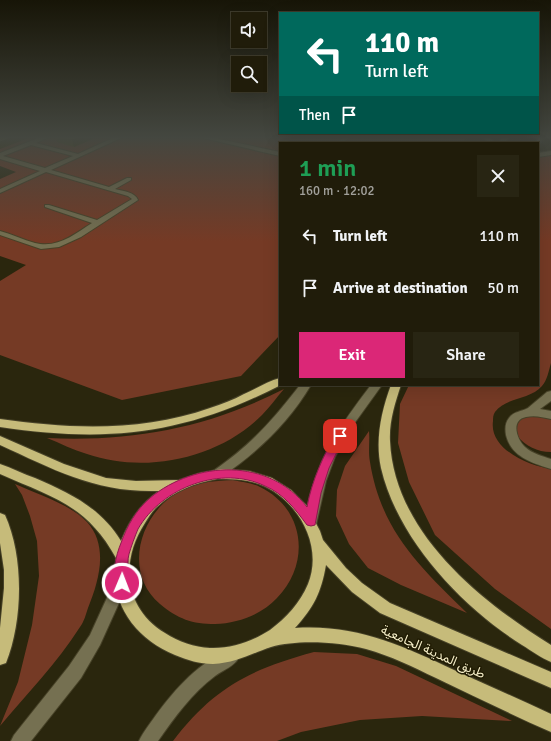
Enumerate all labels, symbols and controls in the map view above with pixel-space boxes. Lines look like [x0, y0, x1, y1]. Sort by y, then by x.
map controls [231, 12, 267, 92]
button: sound [231, 12, 267, 48]
text: 110 m [365, 26, 439, 60]
icon: left [299, 28, 351, 80]
button: search [231, 56, 267, 92]
text: Turn left [365, 60, 428, 82]
icon: arrive [338, 104, 360, 126]
text: Then [299, 106, 330, 124]
text: 1 min [299, 153, 356, 183]
button: close [477, 155, 519, 197]
text: 160 m · 12:02 [299, 183, 375, 199]
icon: left [299, 225, 321, 247]
text: Turn left [333, 227, 387, 245]
text: 110 m [479, 227, 519, 245]
icon: arrive [299, 277, 321, 299]
text: Arrive at destination [333, 279, 468, 297]
text: 50 m [488, 279, 519, 297]
button: Exit [299, 332, 405, 378]
button: Share [413, 332, 519, 378]
pin [323, 419, 357, 453]
icon: arrive [329, 425, 351, 447]
position arrow [101, 562, 143, 604]
street label: طريق المدينة الجامعية [378, 622, 488, 682]

